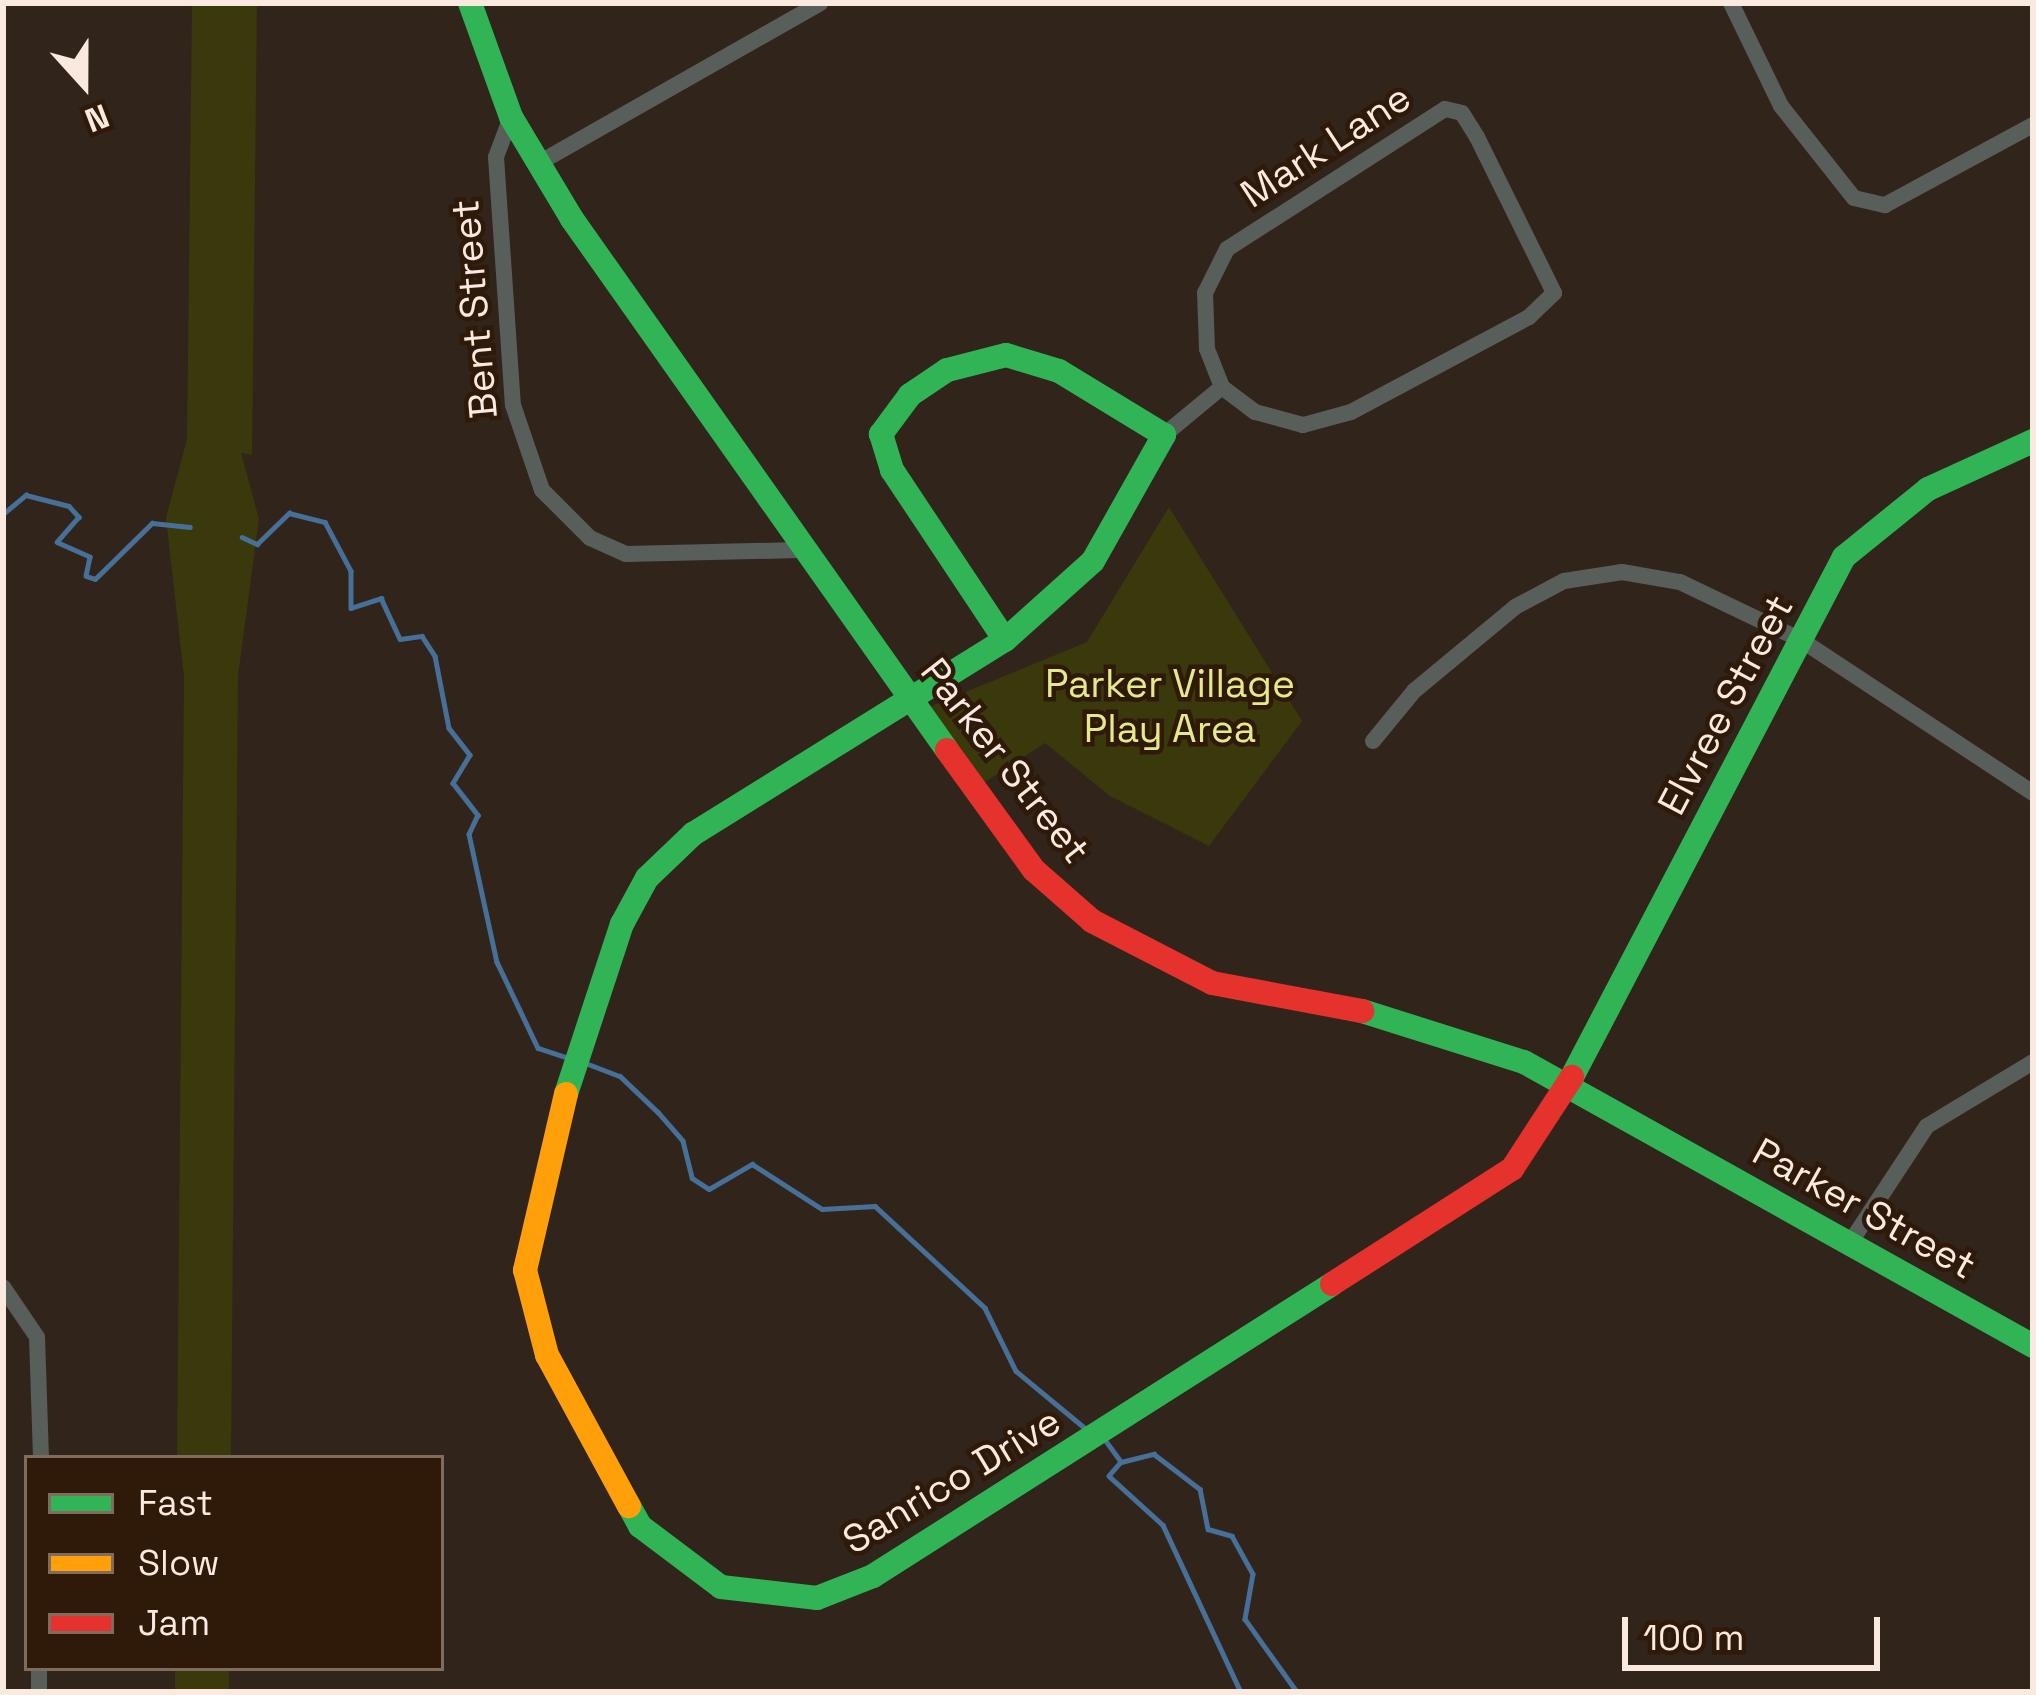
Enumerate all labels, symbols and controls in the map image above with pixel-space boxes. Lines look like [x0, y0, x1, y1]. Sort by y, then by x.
north arrow [24, 24, 144, 144]
street label: Mark Lane [1232, 74, 1420, 218]
text: N [79, 94, 115, 141]
street label: Bent Street [442, 198, 508, 420]
street label: Elvree Street [1649, 587, 1803, 823]
street label: Parker Street [910, 649, 1100, 873]
park label: Parker Village Play Area [1045, 662, 1295, 753]
street label: Parker Street [1745, 1129, 1983, 1289]
street label: Sanrico Drive [835, 1398, 1069, 1564]
legend [24, 1455, 444, 1671]
text: Fast [138, 1480, 213, 1526]
text: Slow [138, 1540, 220, 1586]
scale bar [1628, 1593, 1886, 1667]
text: Jam [138, 1600, 210, 1646]
text: 100 m [1643, 1615, 1744, 1661]

